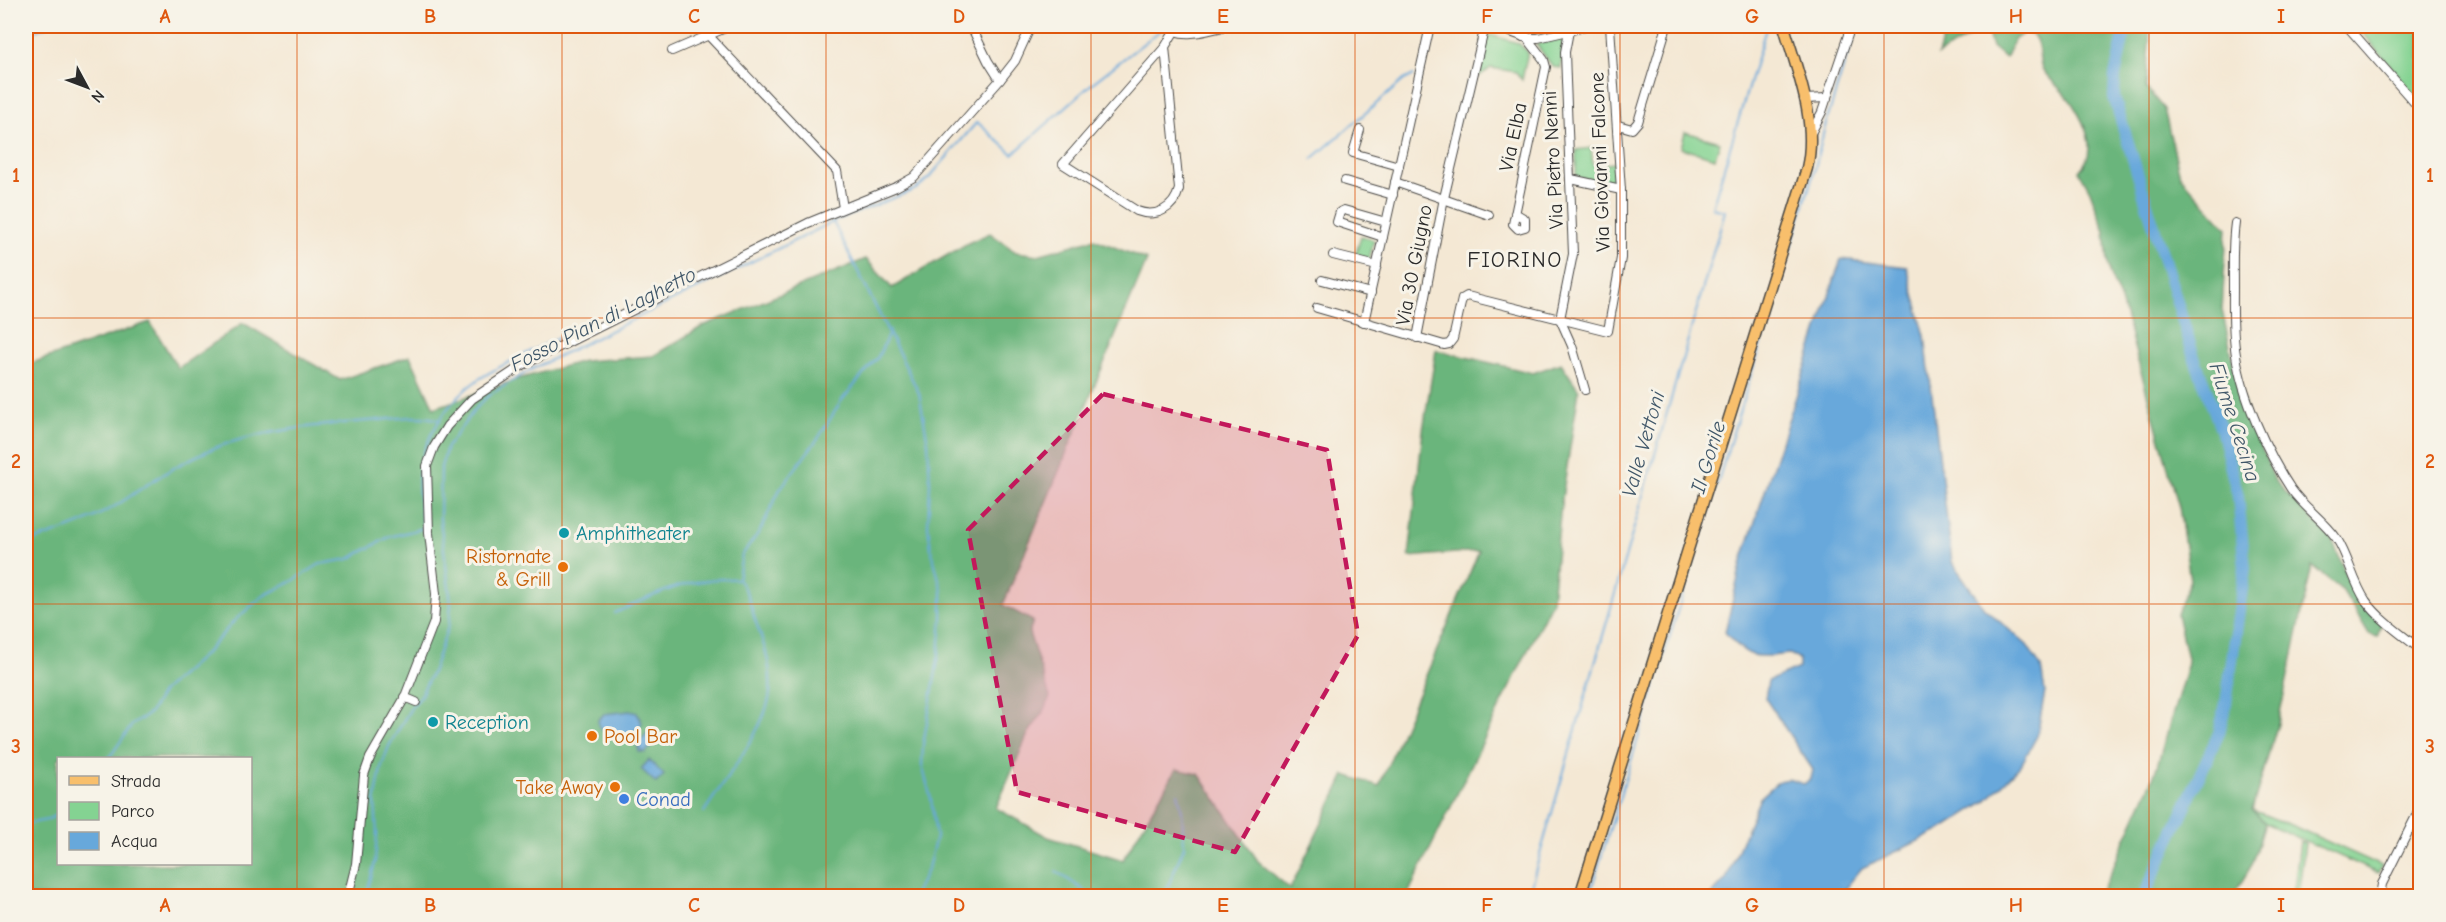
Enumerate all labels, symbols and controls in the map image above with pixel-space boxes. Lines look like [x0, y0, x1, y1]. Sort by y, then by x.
text: A [159, 5, 171, 28]
text: B [424, 5, 436, 28]
text: C [688, 5, 700, 28]
text: D [953, 5, 965, 28]
text: E [1217, 5, 1229, 28]
text: F [1481, 5, 1493, 28]
text: G [1745, 5, 1759, 28]
text: H [2009, 5, 2023, 28]
text: I [2277, 5, 2285, 28]
north arrow [57, 57, 117, 117]
street label: Via Giovanni Falcone [1585, 72, 1615, 252]
text: N [87, 86, 108, 106]
street label: Via Pietro Nenni [1538, 90, 1568, 230]
street label: Via Elba [1495, 101, 1531, 173]
text: 1 [12, 164, 20, 187]
text: 1 [2426, 164, 2434, 187]
street label: Via 30 Giugno [1391, 203, 1437, 327]
district label: FIORINO [1467, 247, 1563, 273]
water label: Fosso Pian di Laghetto [506, 262, 700, 376]
water label: Fiume Cecina [2204, 359, 2266, 485]
water label: Valle Vettoni [1616, 388, 1670, 500]
water label: Il Gorile [1685, 418, 1730, 497]
text: 2 [11, 450, 21, 473]
text: 2 [2425, 450, 2435, 473]
place label: Amphitheater [576, 522, 690, 545]
marker: Amphitheater [557, 526, 571, 540]
place label: Ristornate & Grill [466, 545, 551, 591]
marker: Ristornate & Grill [556, 560, 570, 574]
place label: Reception [445, 711, 529, 734]
marker: Reception [426, 715, 440, 729]
place label: Pool Bar [604, 725, 677, 748]
marker: Pool Bar [585, 729, 599, 743]
text: 3 [11, 735, 21, 758]
text: 3 [2425, 735, 2435, 758]
legend [57, 757, 252, 865]
text: Strada [111, 771, 161, 792]
place label: Take Away [516, 776, 603, 799]
marker: Take Away [608, 780, 622, 794]
place label: Conad [636, 788, 691, 811]
marker: Conad [617, 792, 631, 806]
text: Parco [111, 801, 154, 822]
text: Acqua [111, 831, 158, 852]
text: A [159, 894, 171, 917]
text: B [424, 894, 436, 917]
text: C [688, 894, 700, 917]
text: D [953, 894, 965, 917]
text: E [1217, 894, 1229, 917]
text: F [1481, 894, 1493, 917]
text: G [1745, 894, 1759, 917]
text: H [2009, 894, 2023, 917]
text: I [2277, 894, 2285, 917]

